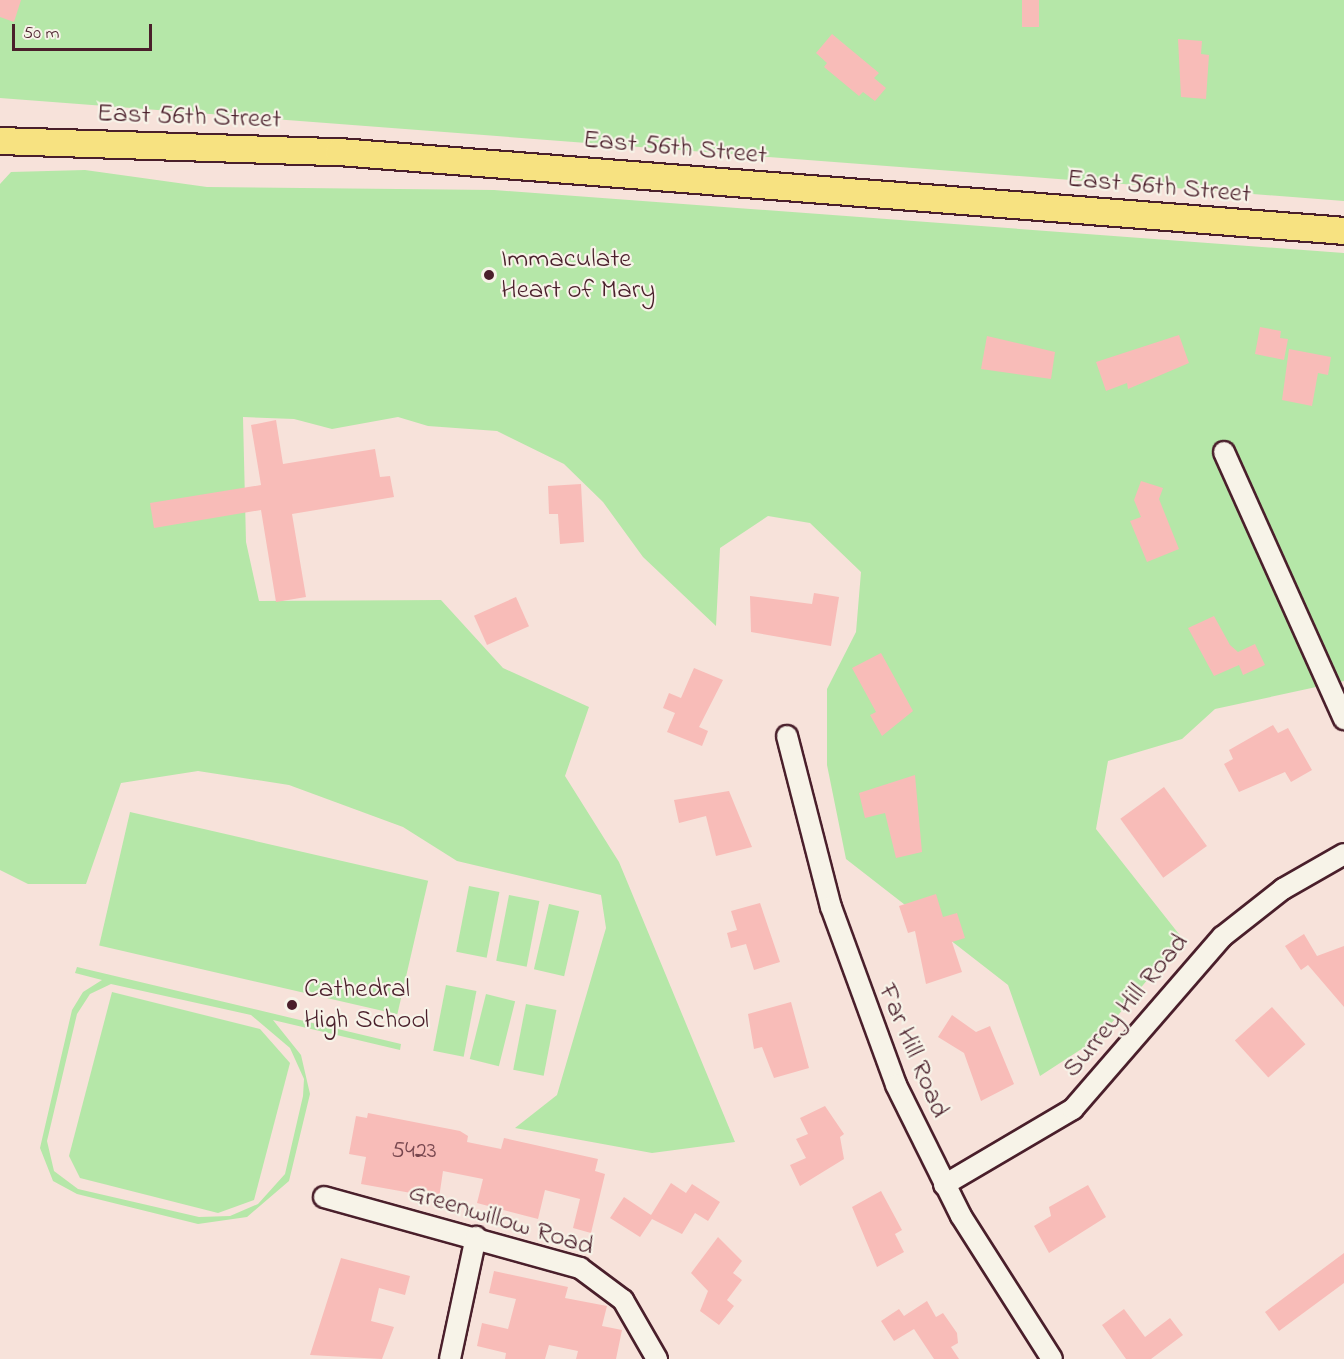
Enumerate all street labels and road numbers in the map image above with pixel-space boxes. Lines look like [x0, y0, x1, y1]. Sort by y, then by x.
street label: East 56th Street [96, 98, 282, 136]
street label: East 56th Street [582, 124, 768, 172]
street label: East 56th Street [1066, 163, 1252, 211]
street label: Surrey Hill Road [1056, 927, 1196, 1085]
street label: Far Hill Road [870, 979, 956, 1123]
street label: Greenwillow Road [405, 1176, 597, 1264]

